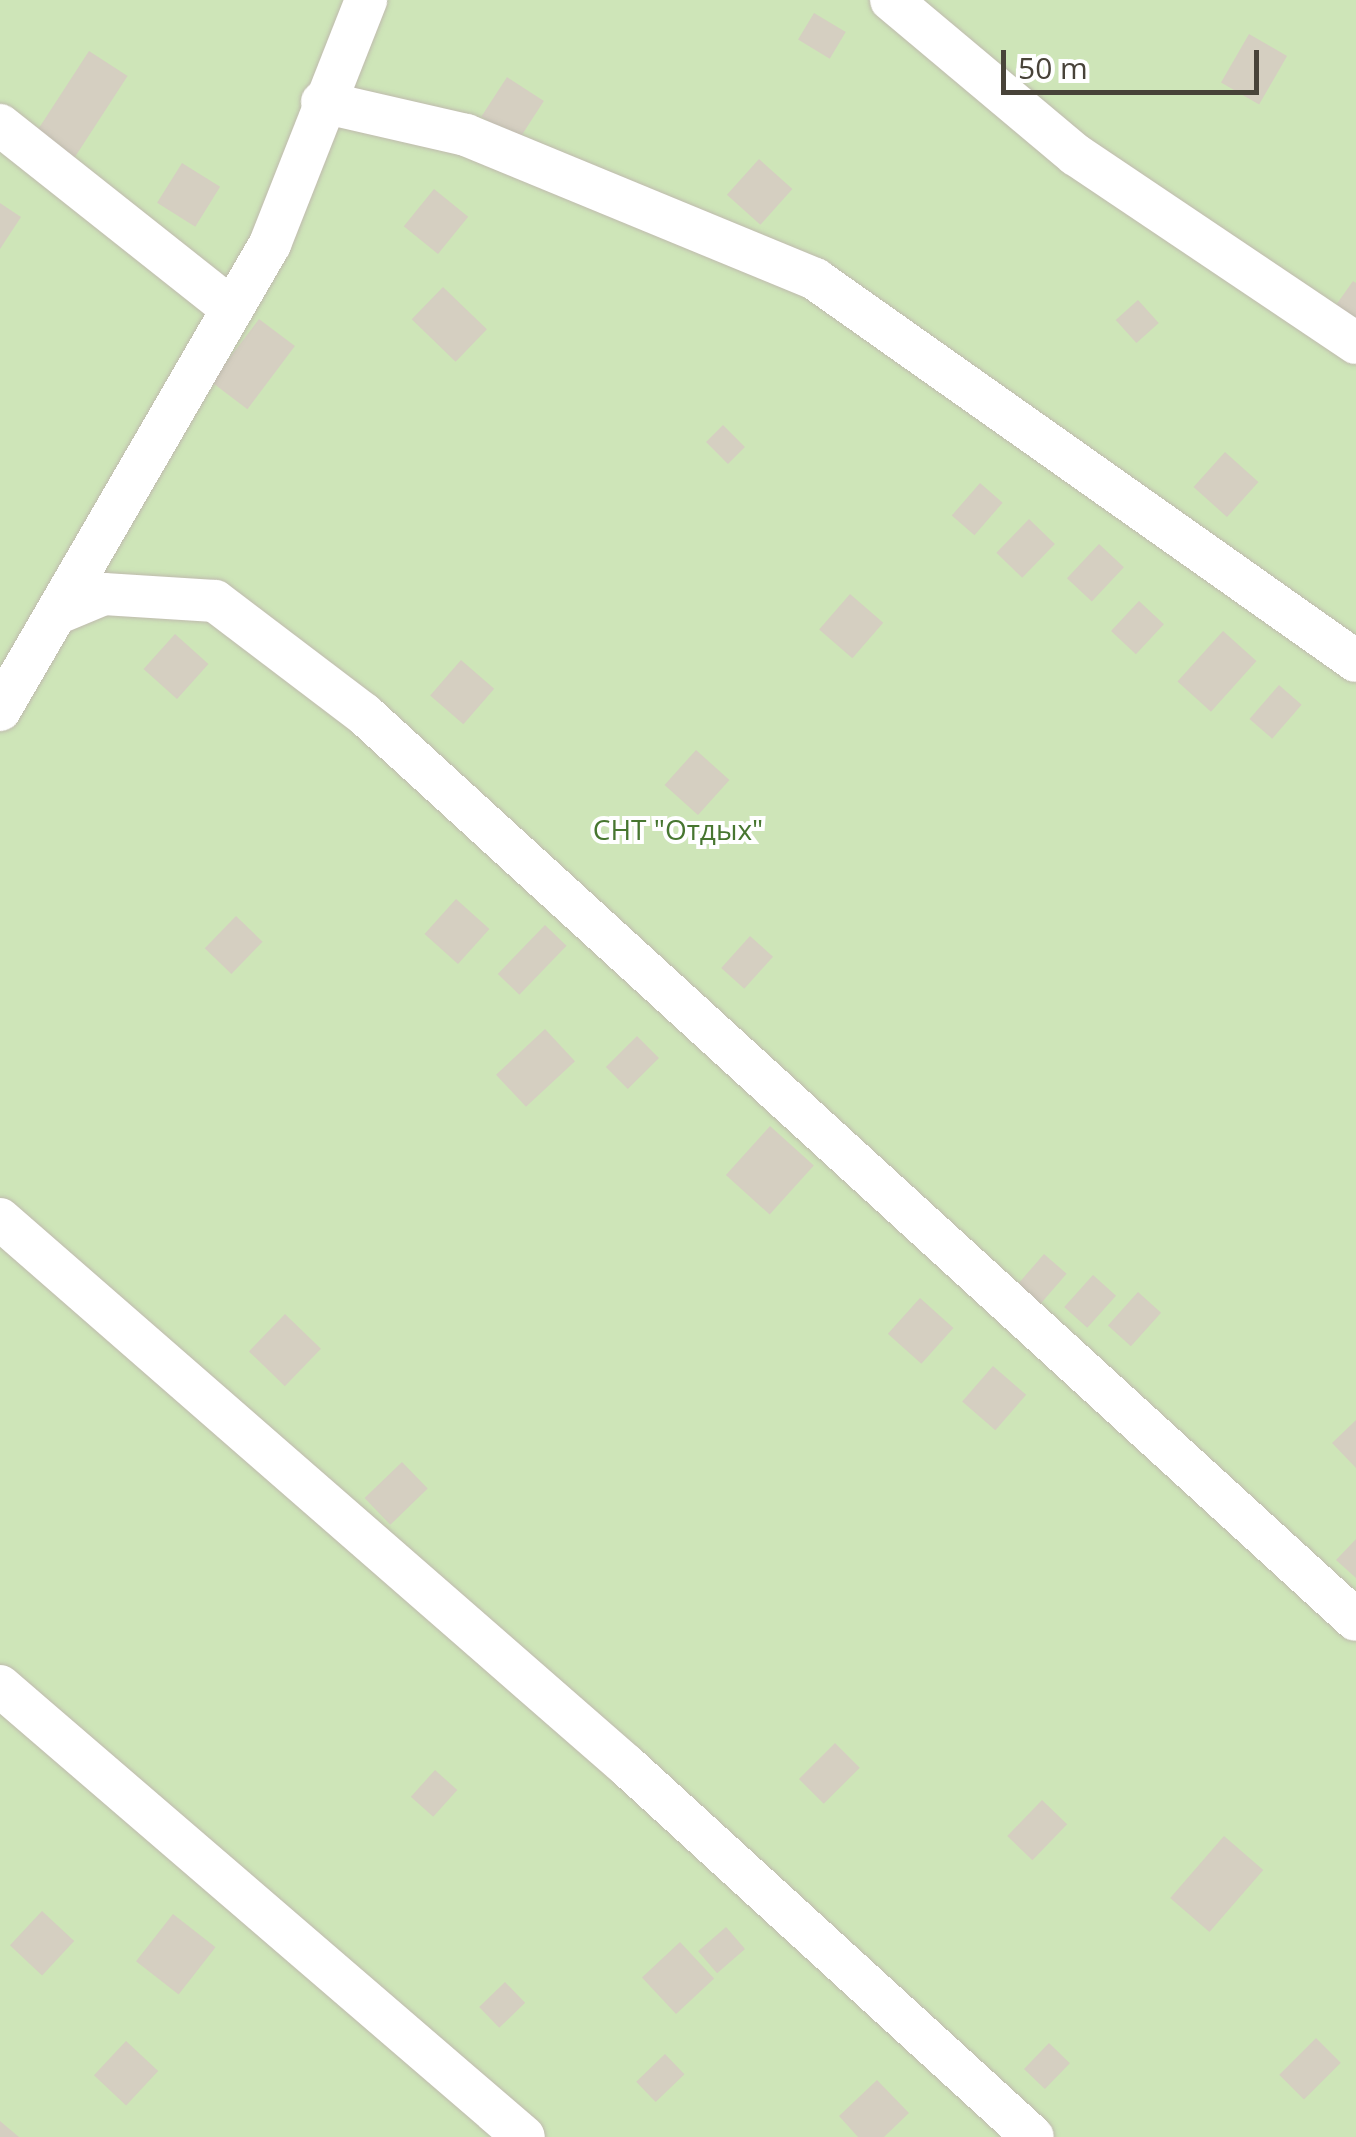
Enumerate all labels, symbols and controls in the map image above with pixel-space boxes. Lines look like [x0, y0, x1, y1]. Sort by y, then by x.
scale bar [1006, 30, 1264, 92]
text: 50 m [1018, 47, 1088, 88]
park label: СНТ "Отдых" [593, 812, 763, 846]

